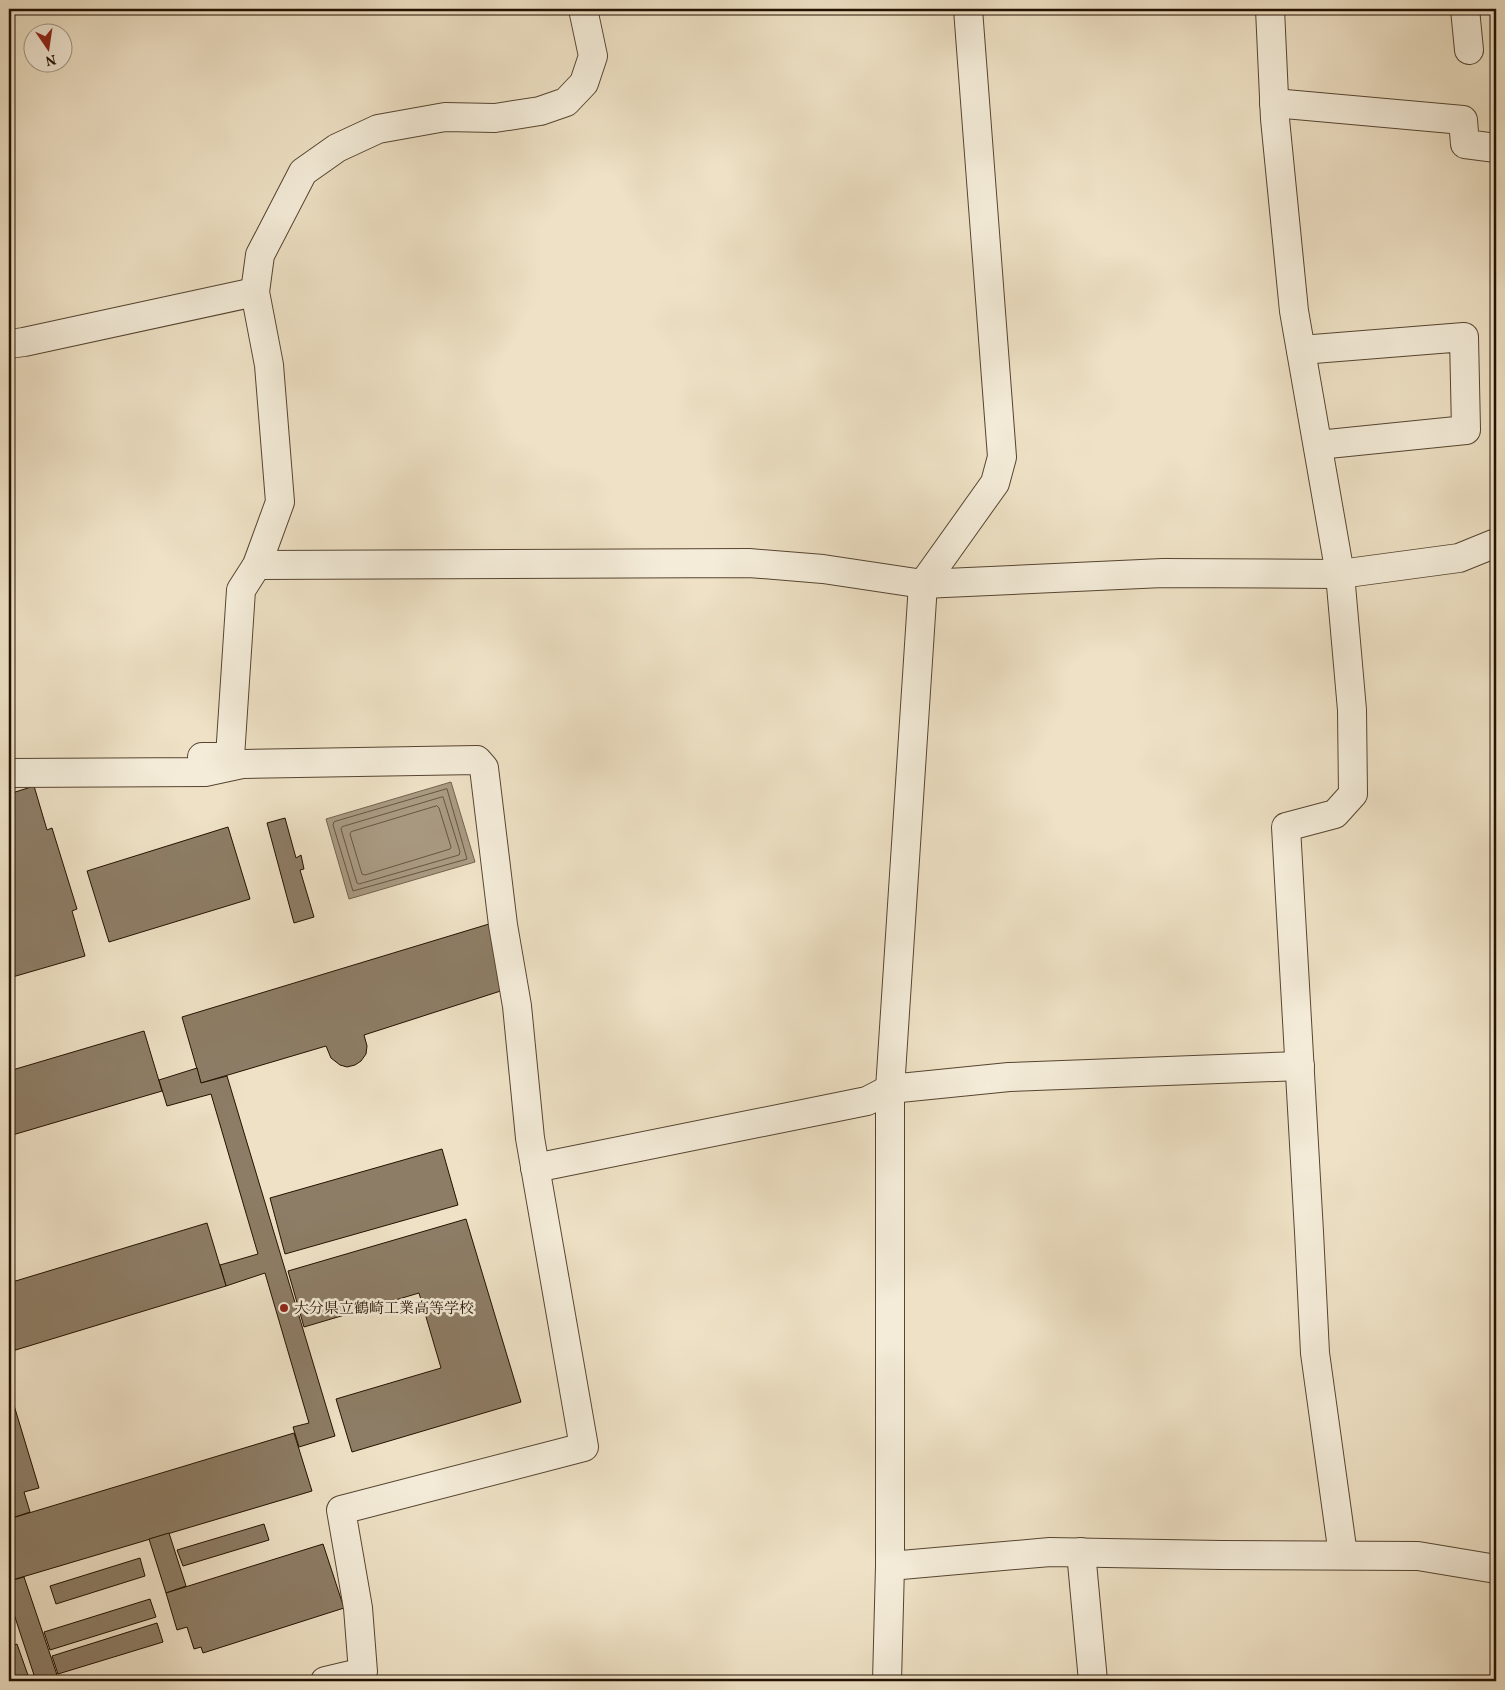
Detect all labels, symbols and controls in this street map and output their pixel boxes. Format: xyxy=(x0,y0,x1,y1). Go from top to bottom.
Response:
north arrow xyxy=(22,22,72,72)
text: N xyxy=(43,49,58,70)
place label: 大分県立鶴崎工業高等学校 xyxy=(294,1299,474,1320)
marker: 大分県立鶴崎工業高等学校 xyxy=(278,1302,290,1314)

